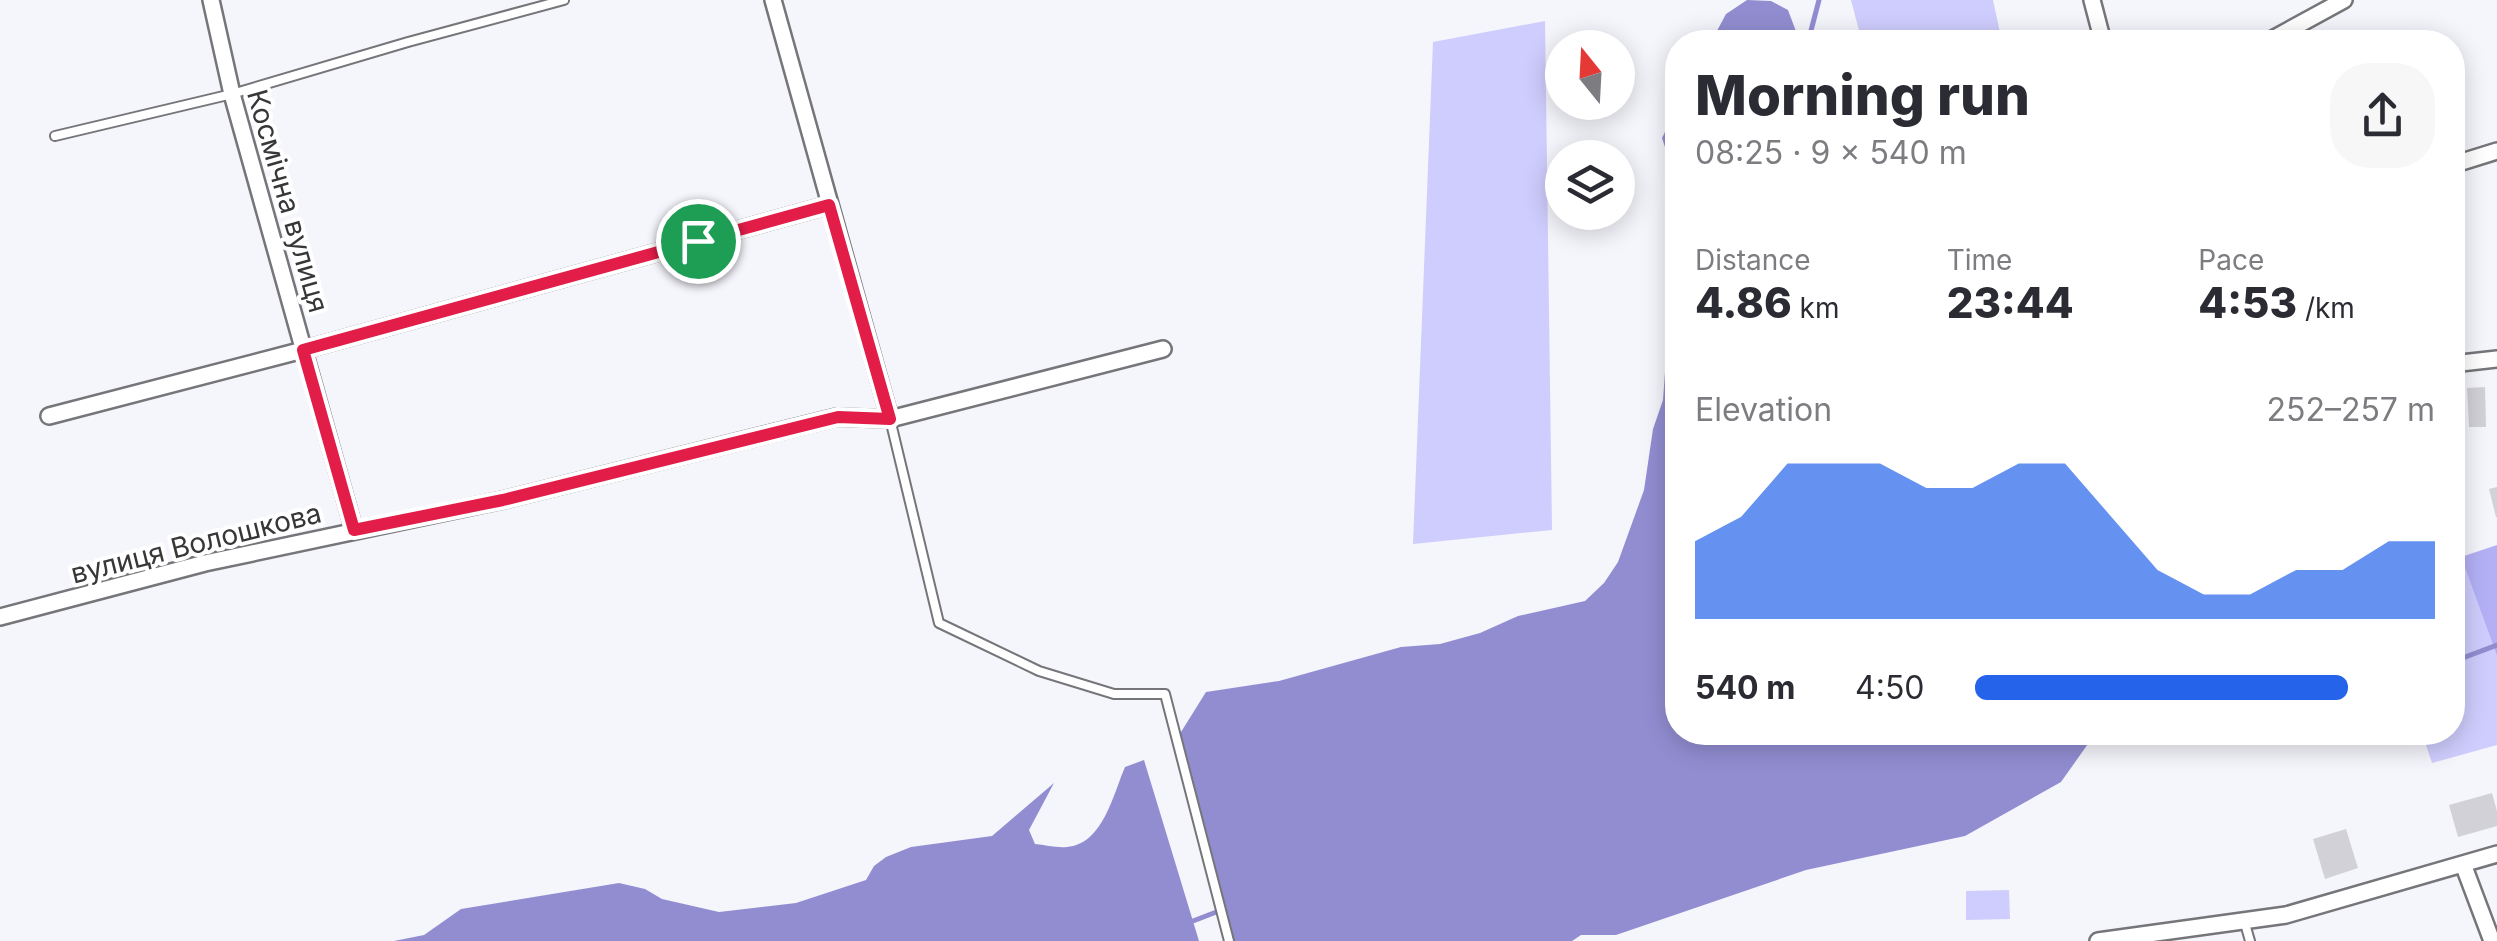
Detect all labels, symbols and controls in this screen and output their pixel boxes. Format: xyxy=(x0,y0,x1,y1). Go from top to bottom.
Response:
north arrow xyxy=(1545,30,1635,120)
map controls xyxy=(1545,30,1635,230)
text: Morning run xyxy=(1695,62,2030,128)
button: share xyxy=(2330,63,2435,168)
street label: Космічна вулиця xyxy=(240,86,336,316)
text: 08:25 · 9 × 540 m xyxy=(1695,133,1967,172)
button: layers xyxy=(1545,140,1635,230)
pin xyxy=(656,199,741,284)
icon: arrive xyxy=(671,214,726,269)
text: Distance xyxy=(1695,243,1811,277)
text: Time xyxy=(1947,243,2012,277)
text: Pace xyxy=(2198,243,2264,277)
text: 4.86 xyxy=(1695,277,1792,328)
text: 23:44 xyxy=(1947,277,2074,328)
text: 4:53 xyxy=(2198,277,2297,328)
text: km xyxy=(1792,291,1839,325)
text: /km xyxy=(2297,291,2355,325)
text: Elevation xyxy=(1695,390,1832,429)
text: 252–257 m xyxy=(2266,390,2435,429)
street label: вулиця Волошкова xyxy=(67,495,325,591)
text: 540 m xyxy=(1695,668,1795,707)
text: 4:50 xyxy=(1855,668,1925,707)

